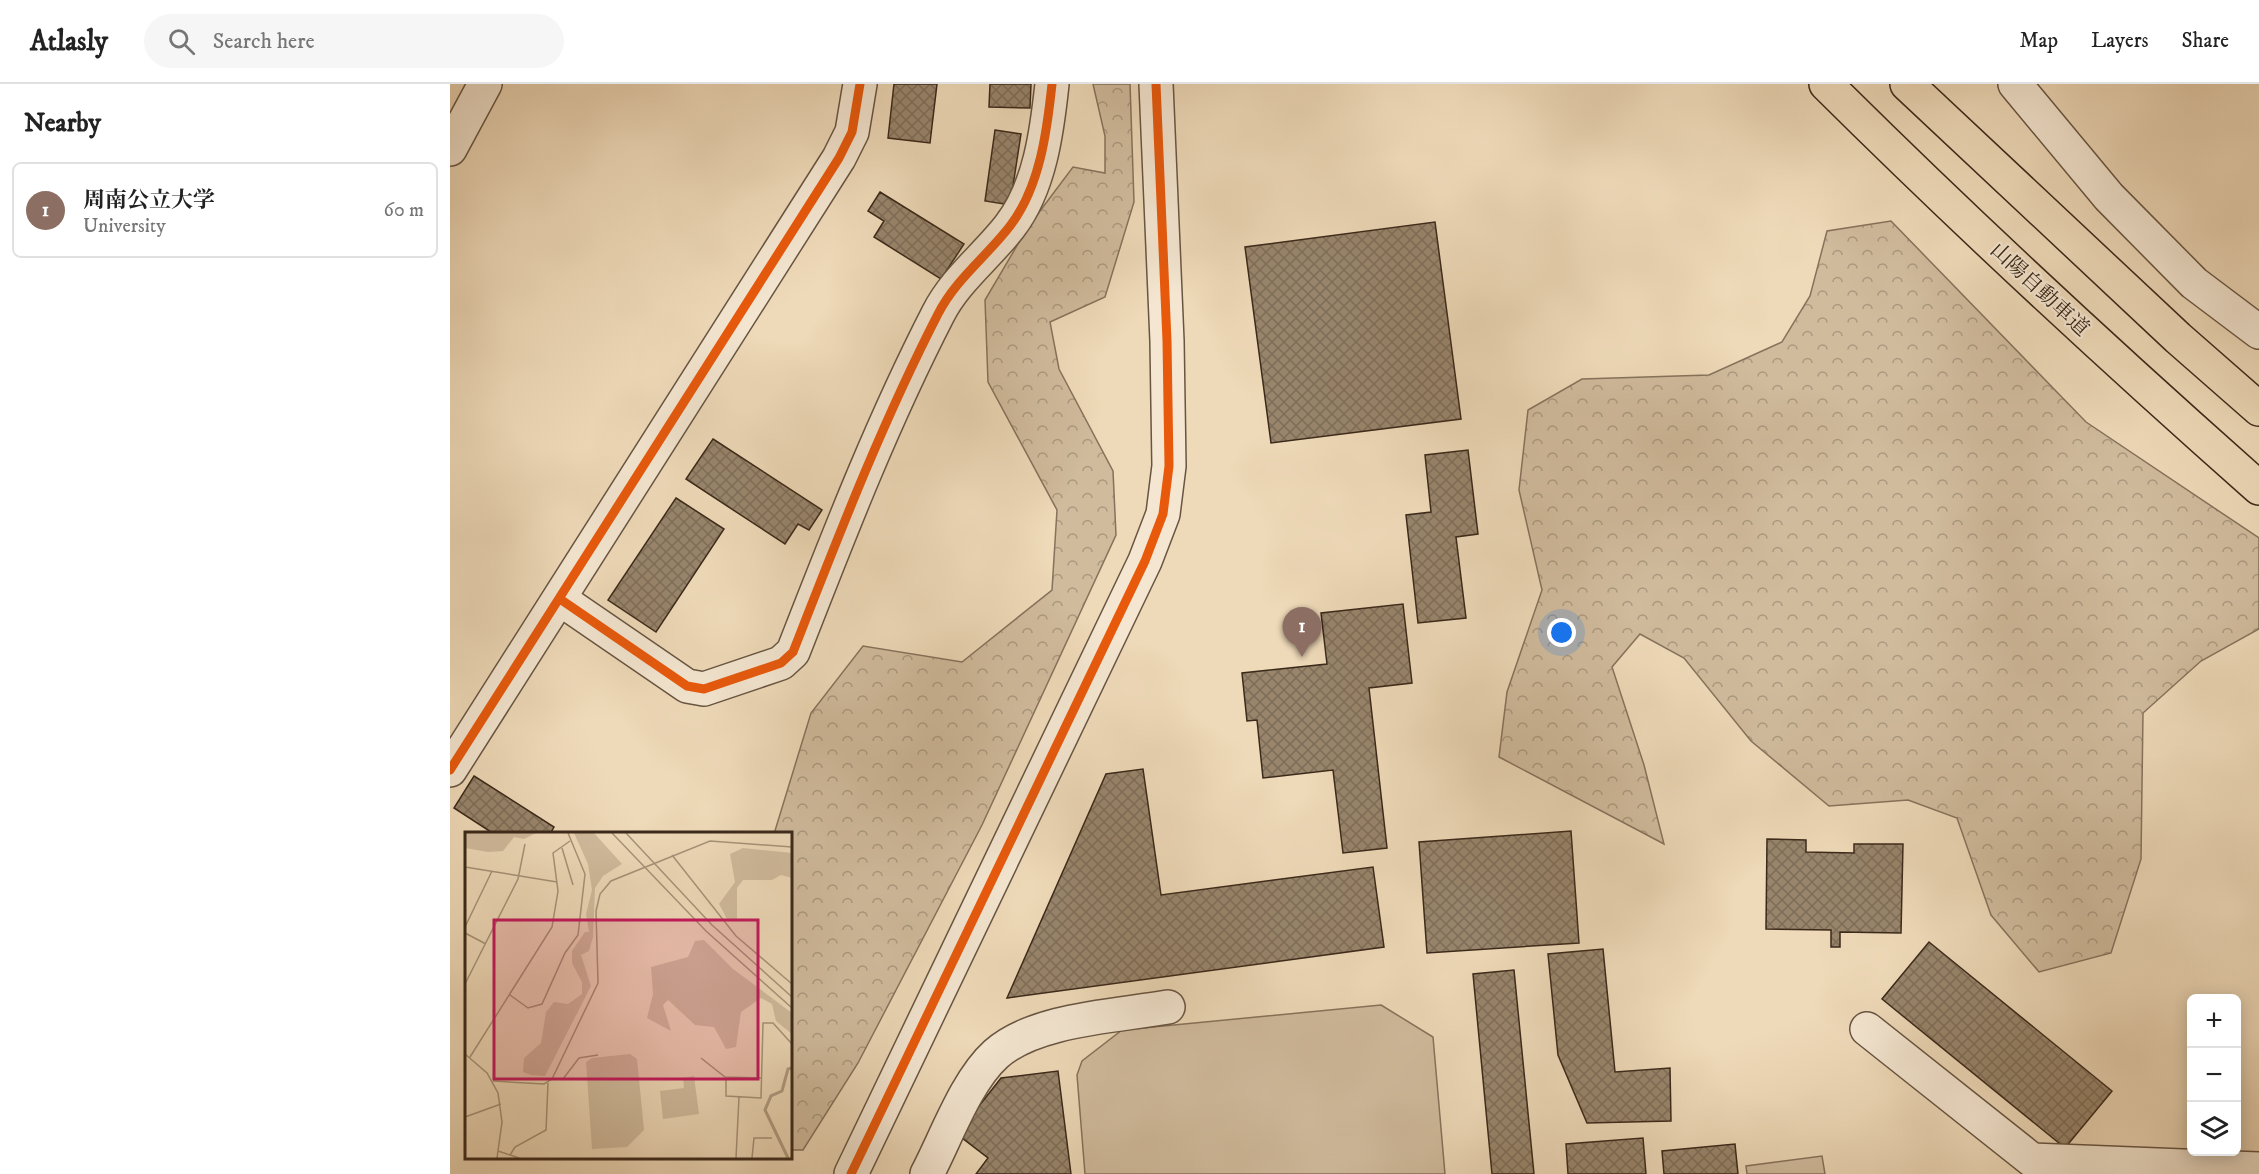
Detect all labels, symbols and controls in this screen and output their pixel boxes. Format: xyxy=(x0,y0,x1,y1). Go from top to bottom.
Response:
search box xyxy=(144,14,564,68)
text: Atlasly xyxy=(30,24,108,59)
icon: search xyxy=(165,25,198,58)
text: Search here xyxy=(213,28,315,55)
text: Map xyxy=(2019,28,2058,54)
text: Layers xyxy=(2091,28,2149,54)
text: Share xyxy=(2182,28,2229,54)
text: Nearby xyxy=(24,107,101,140)
text: 周南公立大学 xyxy=(83,187,215,214)
text: 1 xyxy=(42,198,49,223)
text: 60 m xyxy=(384,198,424,223)
text: University xyxy=(83,214,166,239)
street label: 山陽自動車道 xyxy=(1984,237,2094,342)
pin: 1 xyxy=(1282,608,1322,657)
your location xyxy=(1547,618,1576,647)
inset map xyxy=(465,832,792,1159)
map controls xyxy=(2187,994,2241,1156)
button: + xyxy=(2187,994,2241,1048)
button: − xyxy=(2187,1048,2241,1102)
button: layers xyxy=(2187,1102,2241,1156)

